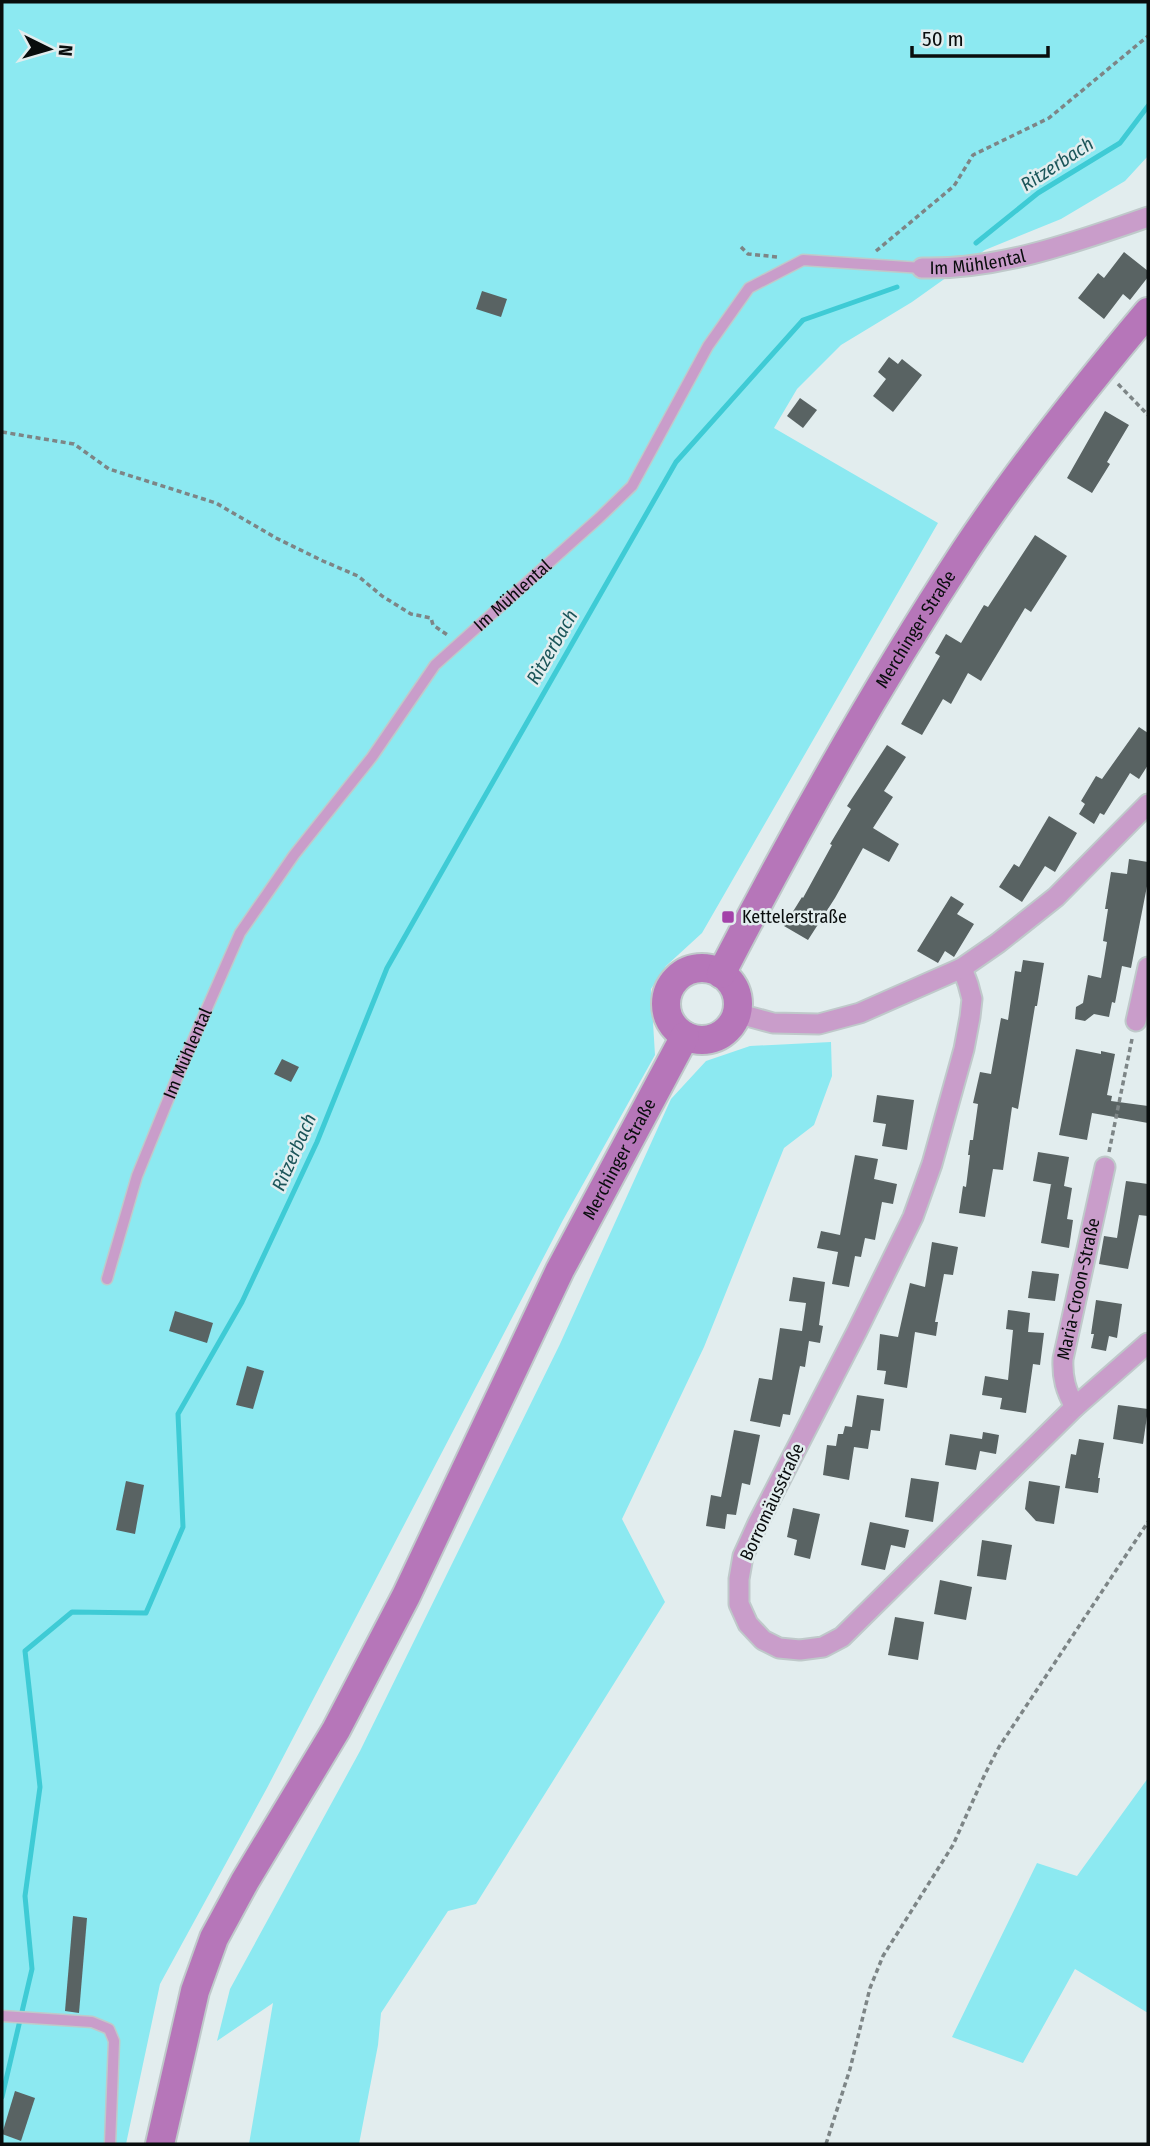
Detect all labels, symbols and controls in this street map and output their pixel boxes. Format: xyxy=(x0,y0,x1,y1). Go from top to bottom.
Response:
north arrow xyxy=(14,14,84,84)
scale bar xyxy=(912,14,1048,58)
text: 50 m xyxy=(922,26,964,52)
text: N xyxy=(53,44,77,57)
water label: Ritzerbach xyxy=(1016,132,1098,196)
street label: Im Mühlental xyxy=(930,245,1028,279)
street label: Im Mühlental xyxy=(469,555,556,636)
street label: Merchinger Straße xyxy=(871,566,960,692)
water label: Ritzerbach xyxy=(522,606,582,688)
place label: Kettelerstraße xyxy=(742,906,847,928)
marker: Kettelerstraße xyxy=(720,909,736,925)
street label: Im Mühlental xyxy=(159,1004,217,1102)
street label: Merchinger Straße xyxy=(578,1095,661,1223)
water label: Ritzerbach xyxy=(267,1110,321,1194)
street label: Maria-Croon-Straße xyxy=(1052,1216,1105,1362)
street label: Borromäusstraße xyxy=(735,1440,809,1564)

